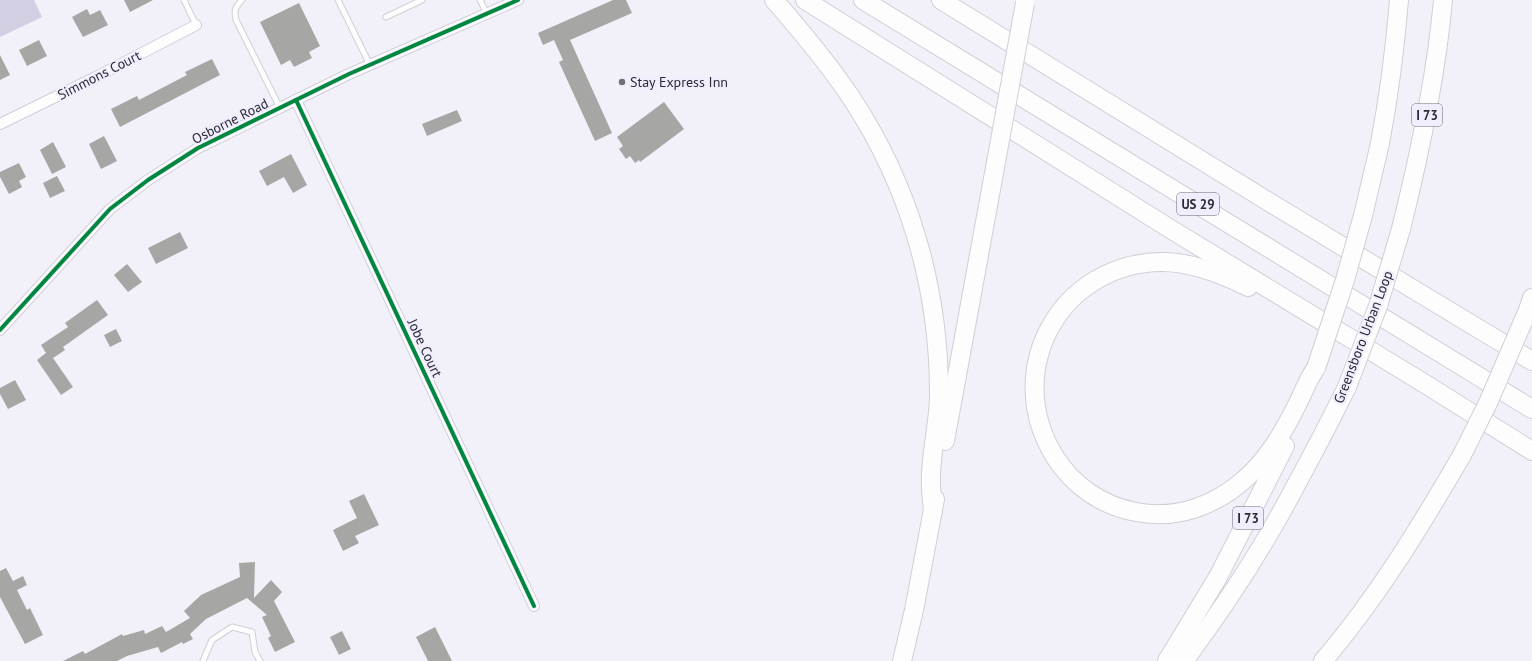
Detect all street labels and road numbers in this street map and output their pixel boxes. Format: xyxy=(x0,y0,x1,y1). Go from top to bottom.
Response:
street label: Simmons Court xyxy=(54,46,144,104)
street label: Osborne Road xyxy=(189,94,271,148)
road number: I 73 xyxy=(1412,104,1442,126)
road number: US 29 xyxy=(1177,193,1219,215)
street label: Greensboro Urban Loop xyxy=(1329,268,1397,406)
street label: Jobe Court xyxy=(403,315,446,380)
road number: I 73 xyxy=(1233,507,1263,529)

